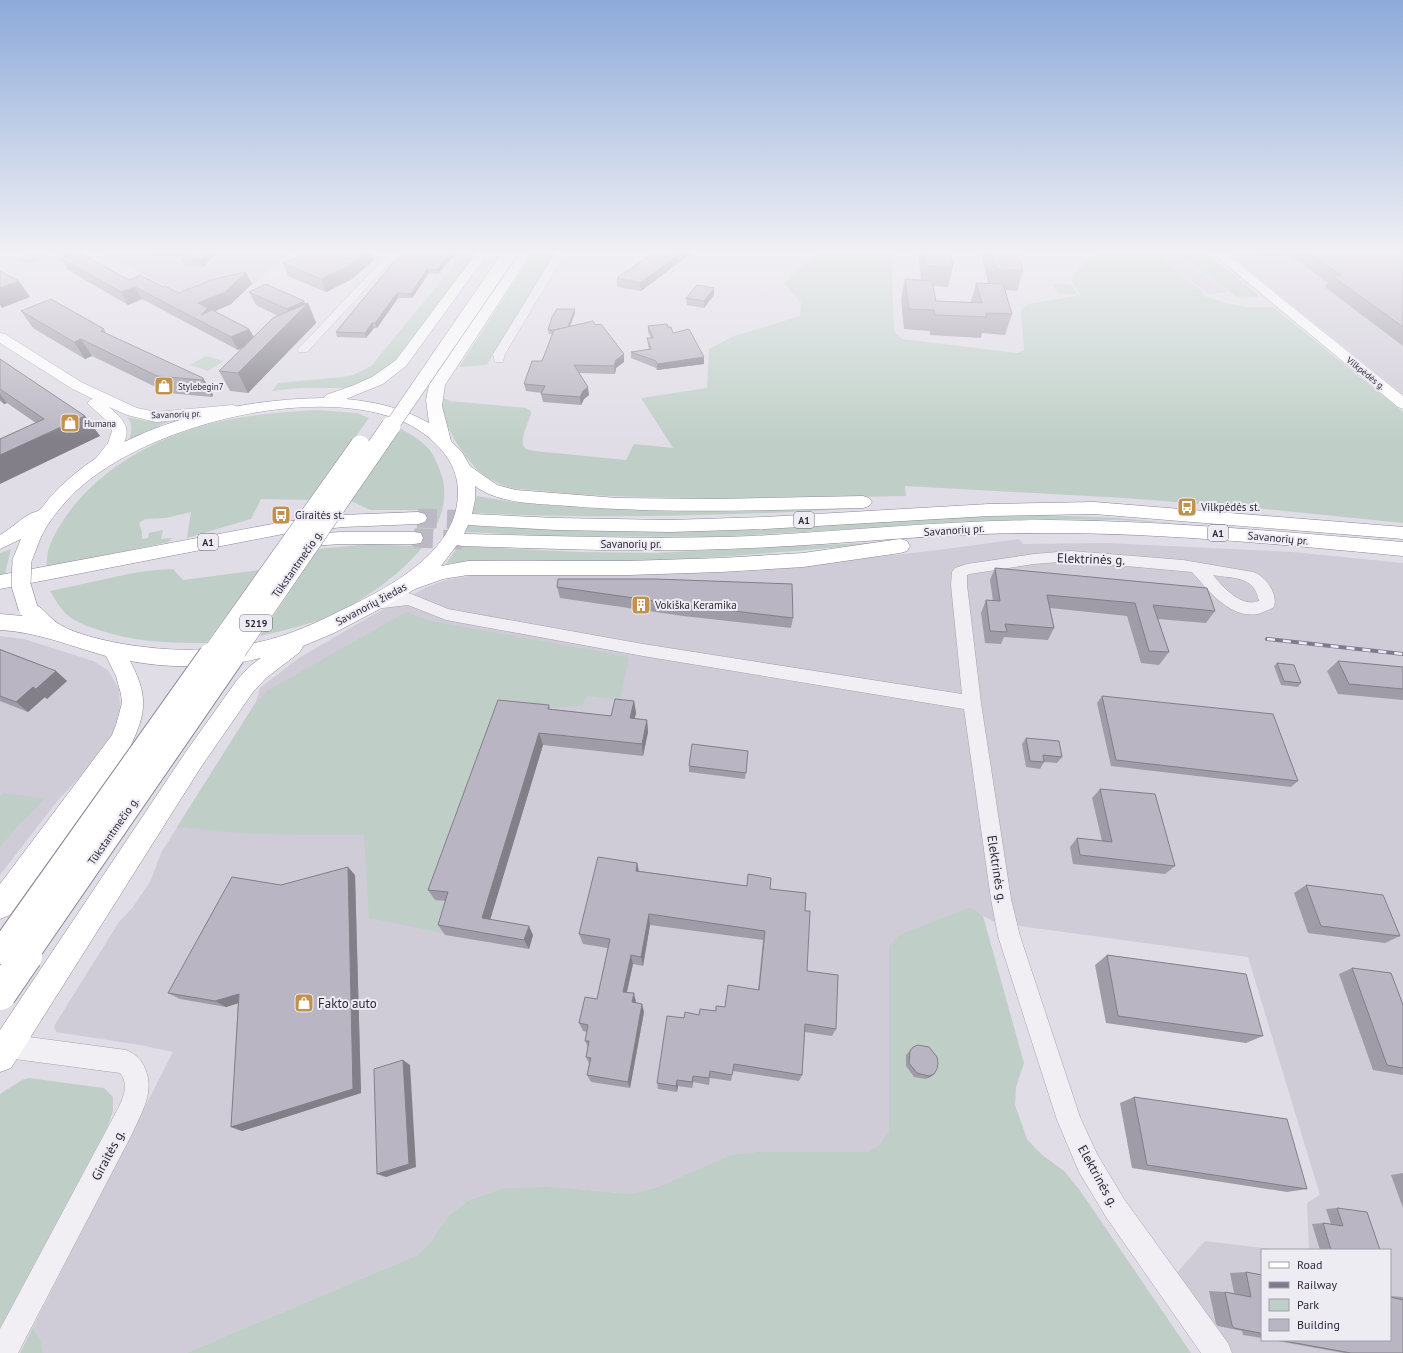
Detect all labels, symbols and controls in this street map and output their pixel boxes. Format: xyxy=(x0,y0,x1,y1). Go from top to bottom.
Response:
street label: Vilkpėdės g. xyxy=(1344,354,1387,392)
shop icon: Stylebegin7 xyxy=(153,375,175,397)
place label: Stylebegin7 xyxy=(178,381,224,392)
street label: Savanorių pr. xyxy=(151,408,201,420)
shop icon: Humana xyxy=(59,412,81,434)
place label: Humana xyxy=(84,418,116,429)
bus stop icon: Vilkpėdės st. xyxy=(1176,496,1198,518)
place label: Vilkpėdės st. xyxy=(1200,500,1260,514)
bus stop icon: Giraitės st. xyxy=(270,504,292,526)
place label: Giraitės st. xyxy=(295,508,344,522)
road number: A1 xyxy=(794,512,814,528)
street label: Savanorių pr. xyxy=(923,521,985,539)
road number: A1 xyxy=(1208,525,1228,541)
street label: Tūkstantmečio g. xyxy=(268,527,326,601)
street label: Savanorių pr. xyxy=(1247,528,1309,548)
road number: A1 xyxy=(198,534,218,550)
street label: Savanorių pr. xyxy=(601,537,661,551)
street label: Elektrinės g. xyxy=(1057,549,1126,569)
street label: Savanorių žiedas xyxy=(333,579,409,629)
building icon: Vokiška Keramika xyxy=(630,594,652,616)
place label: Vokiška Keramika xyxy=(654,598,737,612)
road number: 5219 xyxy=(240,615,272,631)
street label: Tūkstantmečio g. xyxy=(84,794,142,868)
street label: Elektrinės g. xyxy=(983,834,1011,904)
shop icon: Fakto auto xyxy=(293,992,315,1014)
place label: Fakto auto xyxy=(318,995,377,1012)
street label: Giraitės g. xyxy=(87,1126,129,1183)
street label: Elektrinės g. xyxy=(1074,1142,1122,1210)
legend xyxy=(1261,1249,1391,1341)
text: Road xyxy=(1297,1257,1322,1272)
text: Railway xyxy=(1297,1277,1337,1292)
text: Park xyxy=(1297,1297,1319,1312)
text: Building xyxy=(1297,1317,1340,1332)

